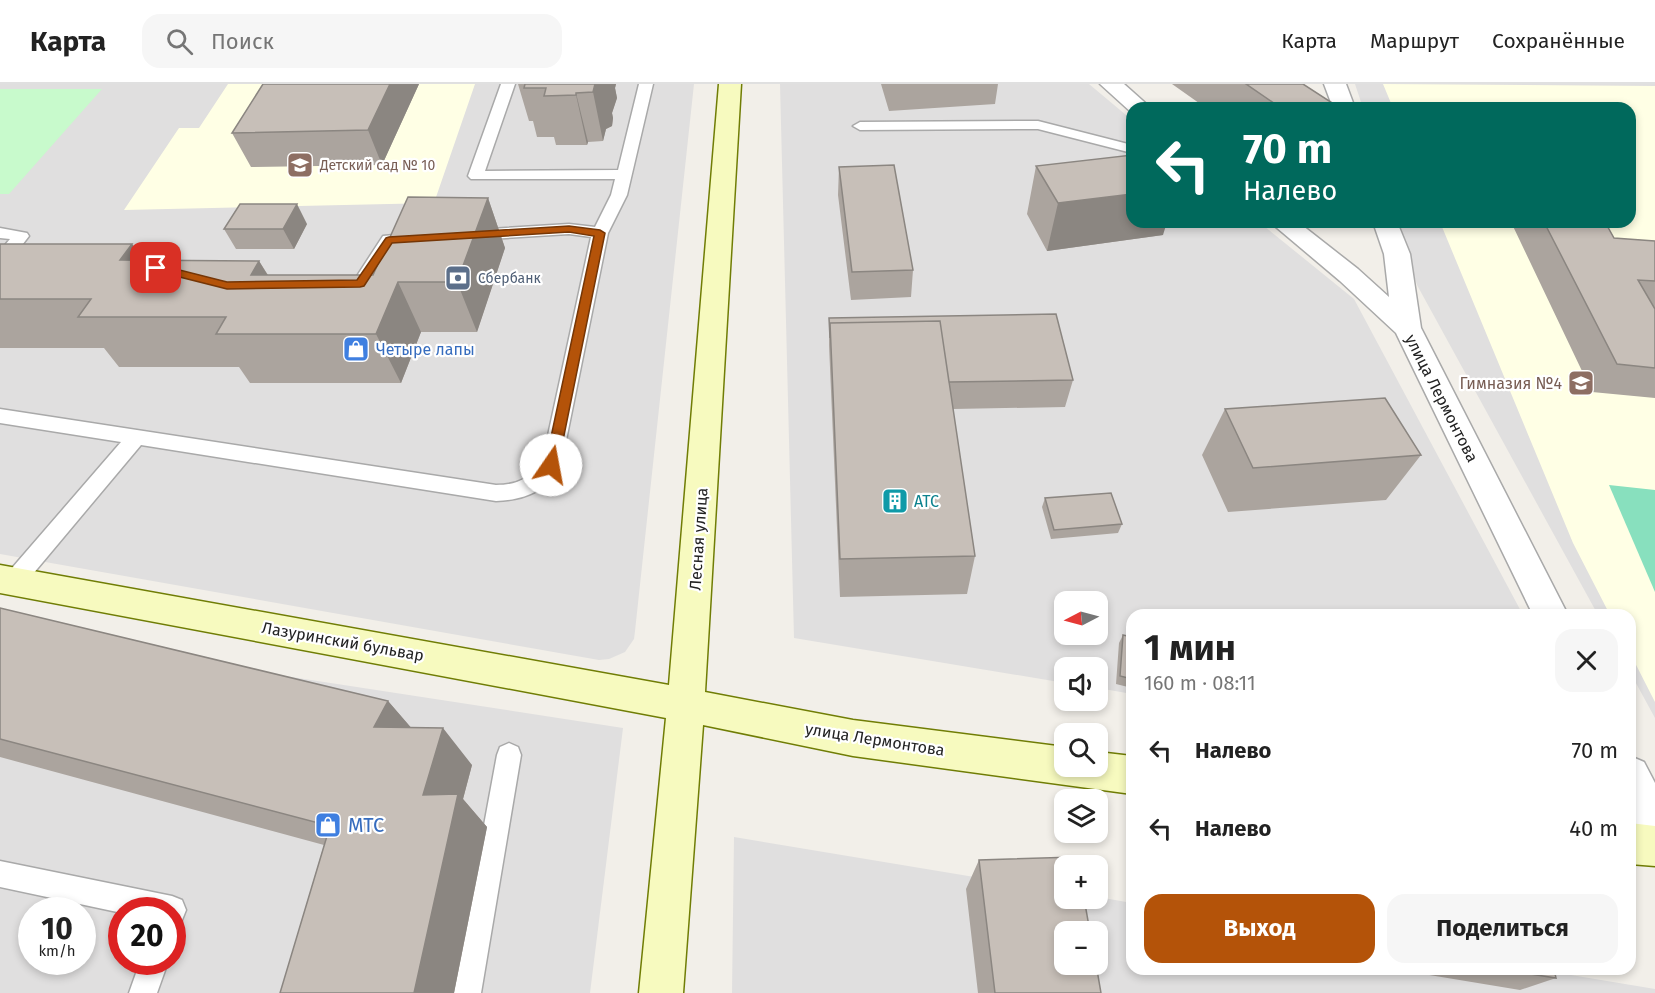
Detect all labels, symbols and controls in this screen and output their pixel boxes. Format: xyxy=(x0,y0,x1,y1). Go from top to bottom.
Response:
search box xyxy=(142,14,562,68)
text: Карта xyxy=(30,25,106,58)
icon: search xyxy=(163,25,196,58)
text: Поиск xyxy=(211,28,274,55)
text: Карта xyxy=(1281,28,1337,54)
text: Маршрут xyxy=(1370,28,1459,54)
text: Сохранённые xyxy=(1492,28,1625,54)
text: 70 m xyxy=(1243,124,1332,174)
icon: left xyxy=(1144,126,1222,204)
school or university icon: Детский сад № 10 xyxy=(285,150,315,180)
place label: Детский сад № 10 xyxy=(319,157,435,174)
text: Налево xyxy=(1243,175,1337,207)
pin xyxy=(130,242,181,293)
icon: arrive xyxy=(139,251,172,284)
bank icon: Сбербанк xyxy=(443,263,473,293)
place label: Сбербанк xyxy=(478,270,542,287)
street label: улица Лермонтова xyxy=(1401,331,1482,465)
shop icon: Четыре лапы xyxy=(341,334,371,364)
place label: Четыре лапы xyxy=(376,340,475,359)
school or university icon: Гимназия №4 xyxy=(1566,368,1596,398)
place label: Гимназия №4 xyxy=(1460,374,1562,393)
position arrow xyxy=(519,433,583,497)
building icon: АТС xyxy=(880,486,910,516)
street label: Лесная улица xyxy=(685,487,712,591)
place label: АТС xyxy=(914,492,939,511)
north arrow xyxy=(1054,591,1108,645)
map controls xyxy=(1054,591,1108,975)
street label: Лазуринский бульвар xyxy=(260,618,425,665)
text: 1 мин xyxy=(1144,626,1236,670)
button: close xyxy=(1555,629,1618,692)
button: sound xyxy=(1054,657,1108,711)
text: 160 m · 08:11 xyxy=(1144,671,1256,695)
street label: улица Лермонтова xyxy=(804,719,946,760)
button: search xyxy=(1054,723,1108,777)
icon: left xyxy=(1144,734,1177,767)
text: Налево xyxy=(1195,737,1271,764)
text: 70 m xyxy=(1572,737,1618,764)
button: layers xyxy=(1054,789,1108,843)
shop icon: МТС xyxy=(313,810,343,840)
icon: left xyxy=(1144,812,1177,845)
place label: МТС xyxy=(348,813,384,837)
text: Налево xyxy=(1195,815,1271,842)
text: 40 m xyxy=(1569,815,1618,842)
button: + xyxy=(1054,855,1108,909)
button: Выход xyxy=(1144,894,1375,963)
button: Поделиться xyxy=(1387,894,1618,963)
speed limit sign: 20 xyxy=(108,897,186,975)
text: 10 xyxy=(41,911,73,947)
button: − xyxy=(1054,921,1108,975)
text: km/h xyxy=(38,942,76,960)

